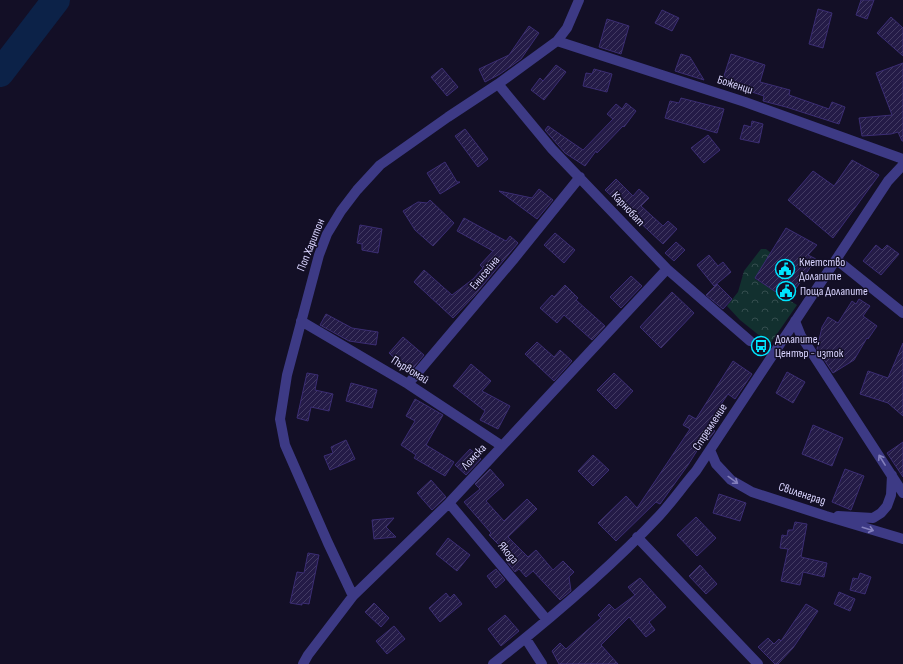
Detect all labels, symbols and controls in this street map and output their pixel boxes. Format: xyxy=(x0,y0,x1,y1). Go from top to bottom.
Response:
street label: Боженци xyxy=(715,72,755,98)
street label: Карнобат xyxy=(608,188,648,230)
street label: Поп Харитон xyxy=(294,217,328,273)
street label: Енисейна xyxy=(467,253,504,293)
place label: Кметство Долапите xyxy=(799,255,845,284)
public building icon: Кметство Долапите xyxy=(774,258,796,280)
public building icon: Поща Долапите xyxy=(775,280,797,302)
place label: Поща Долапите xyxy=(800,284,868,299)
place label: Долапите, Център - изток xyxy=(775,332,844,361)
bus stop icon: Долапите, Център - изток xyxy=(750,335,772,357)
street label: Първомай xyxy=(388,353,432,387)
street label: Стремление xyxy=(689,401,731,453)
street label: Ломска xyxy=(458,441,490,474)
one-way arrow xyxy=(878,455,886,466)
one-way arrow xyxy=(727,476,738,484)
street label: Свиленград xyxy=(776,479,828,509)
one-way arrow xyxy=(861,526,874,533)
street label: Якода xyxy=(494,539,522,567)

